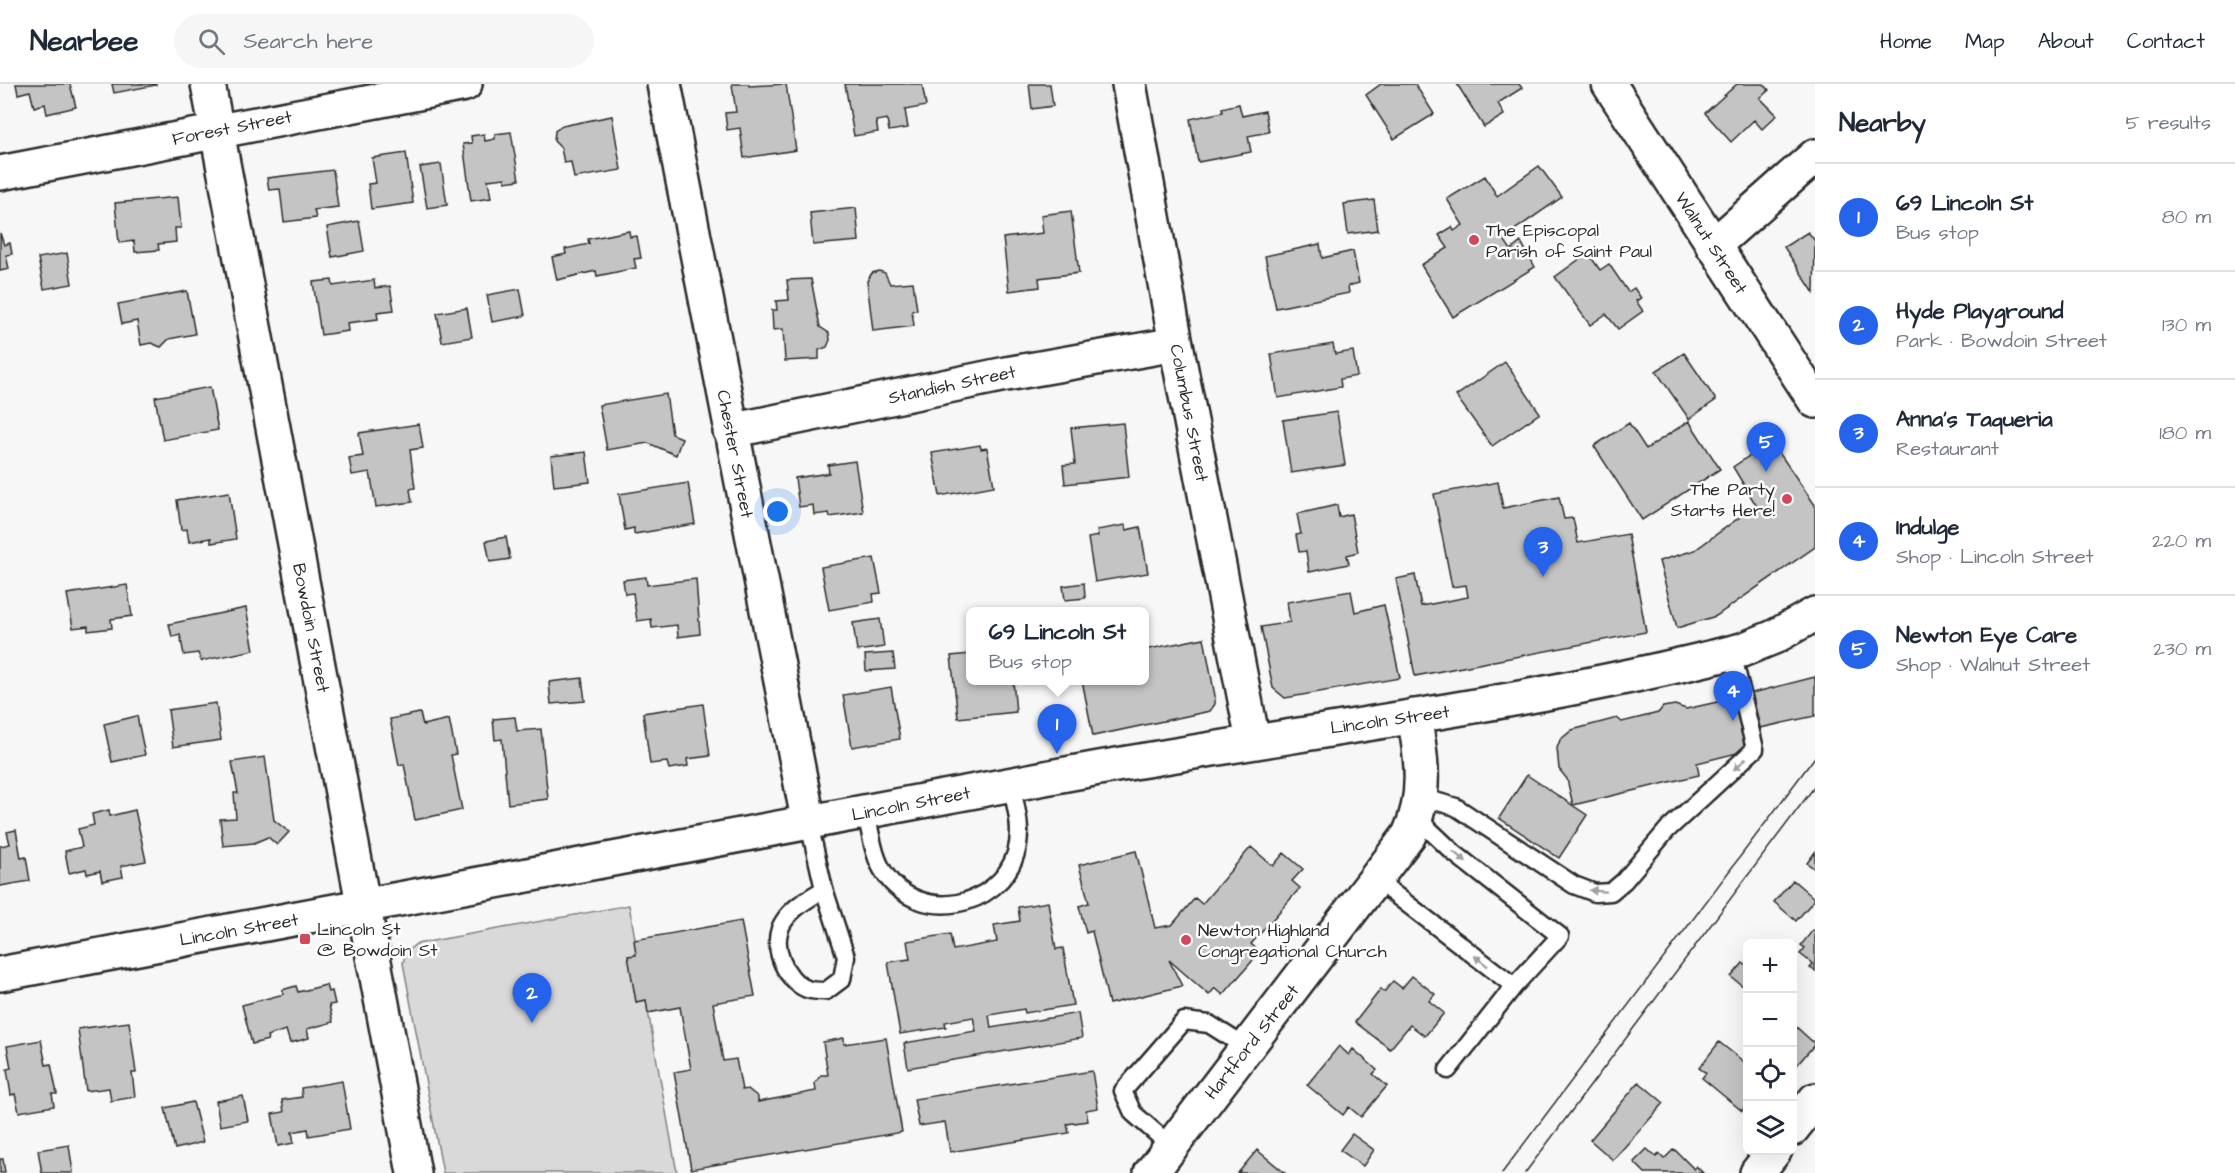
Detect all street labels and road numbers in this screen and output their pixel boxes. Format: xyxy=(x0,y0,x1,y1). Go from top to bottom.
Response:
street label: Forest Street xyxy=(170,104,295,152)
street label: Walnut Street xyxy=(1669,187,1754,300)
street label: Columbus Street xyxy=(1163,342,1215,485)
street label: Standish Street xyxy=(886,359,1019,411)
street label: Chester Street xyxy=(710,388,760,521)
street label: Bowdoin Street xyxy=(286,561,336,696)
street label: Lincoln Street xyxy=(1329,699,1452,741)
street label: Lincoln Street xyxy=(850,780,973,828)
street label: Lincoln Street xyxy=(178,907,301,953)
street label: Hartford Street xyxy=(1199,979,1305,1105)

